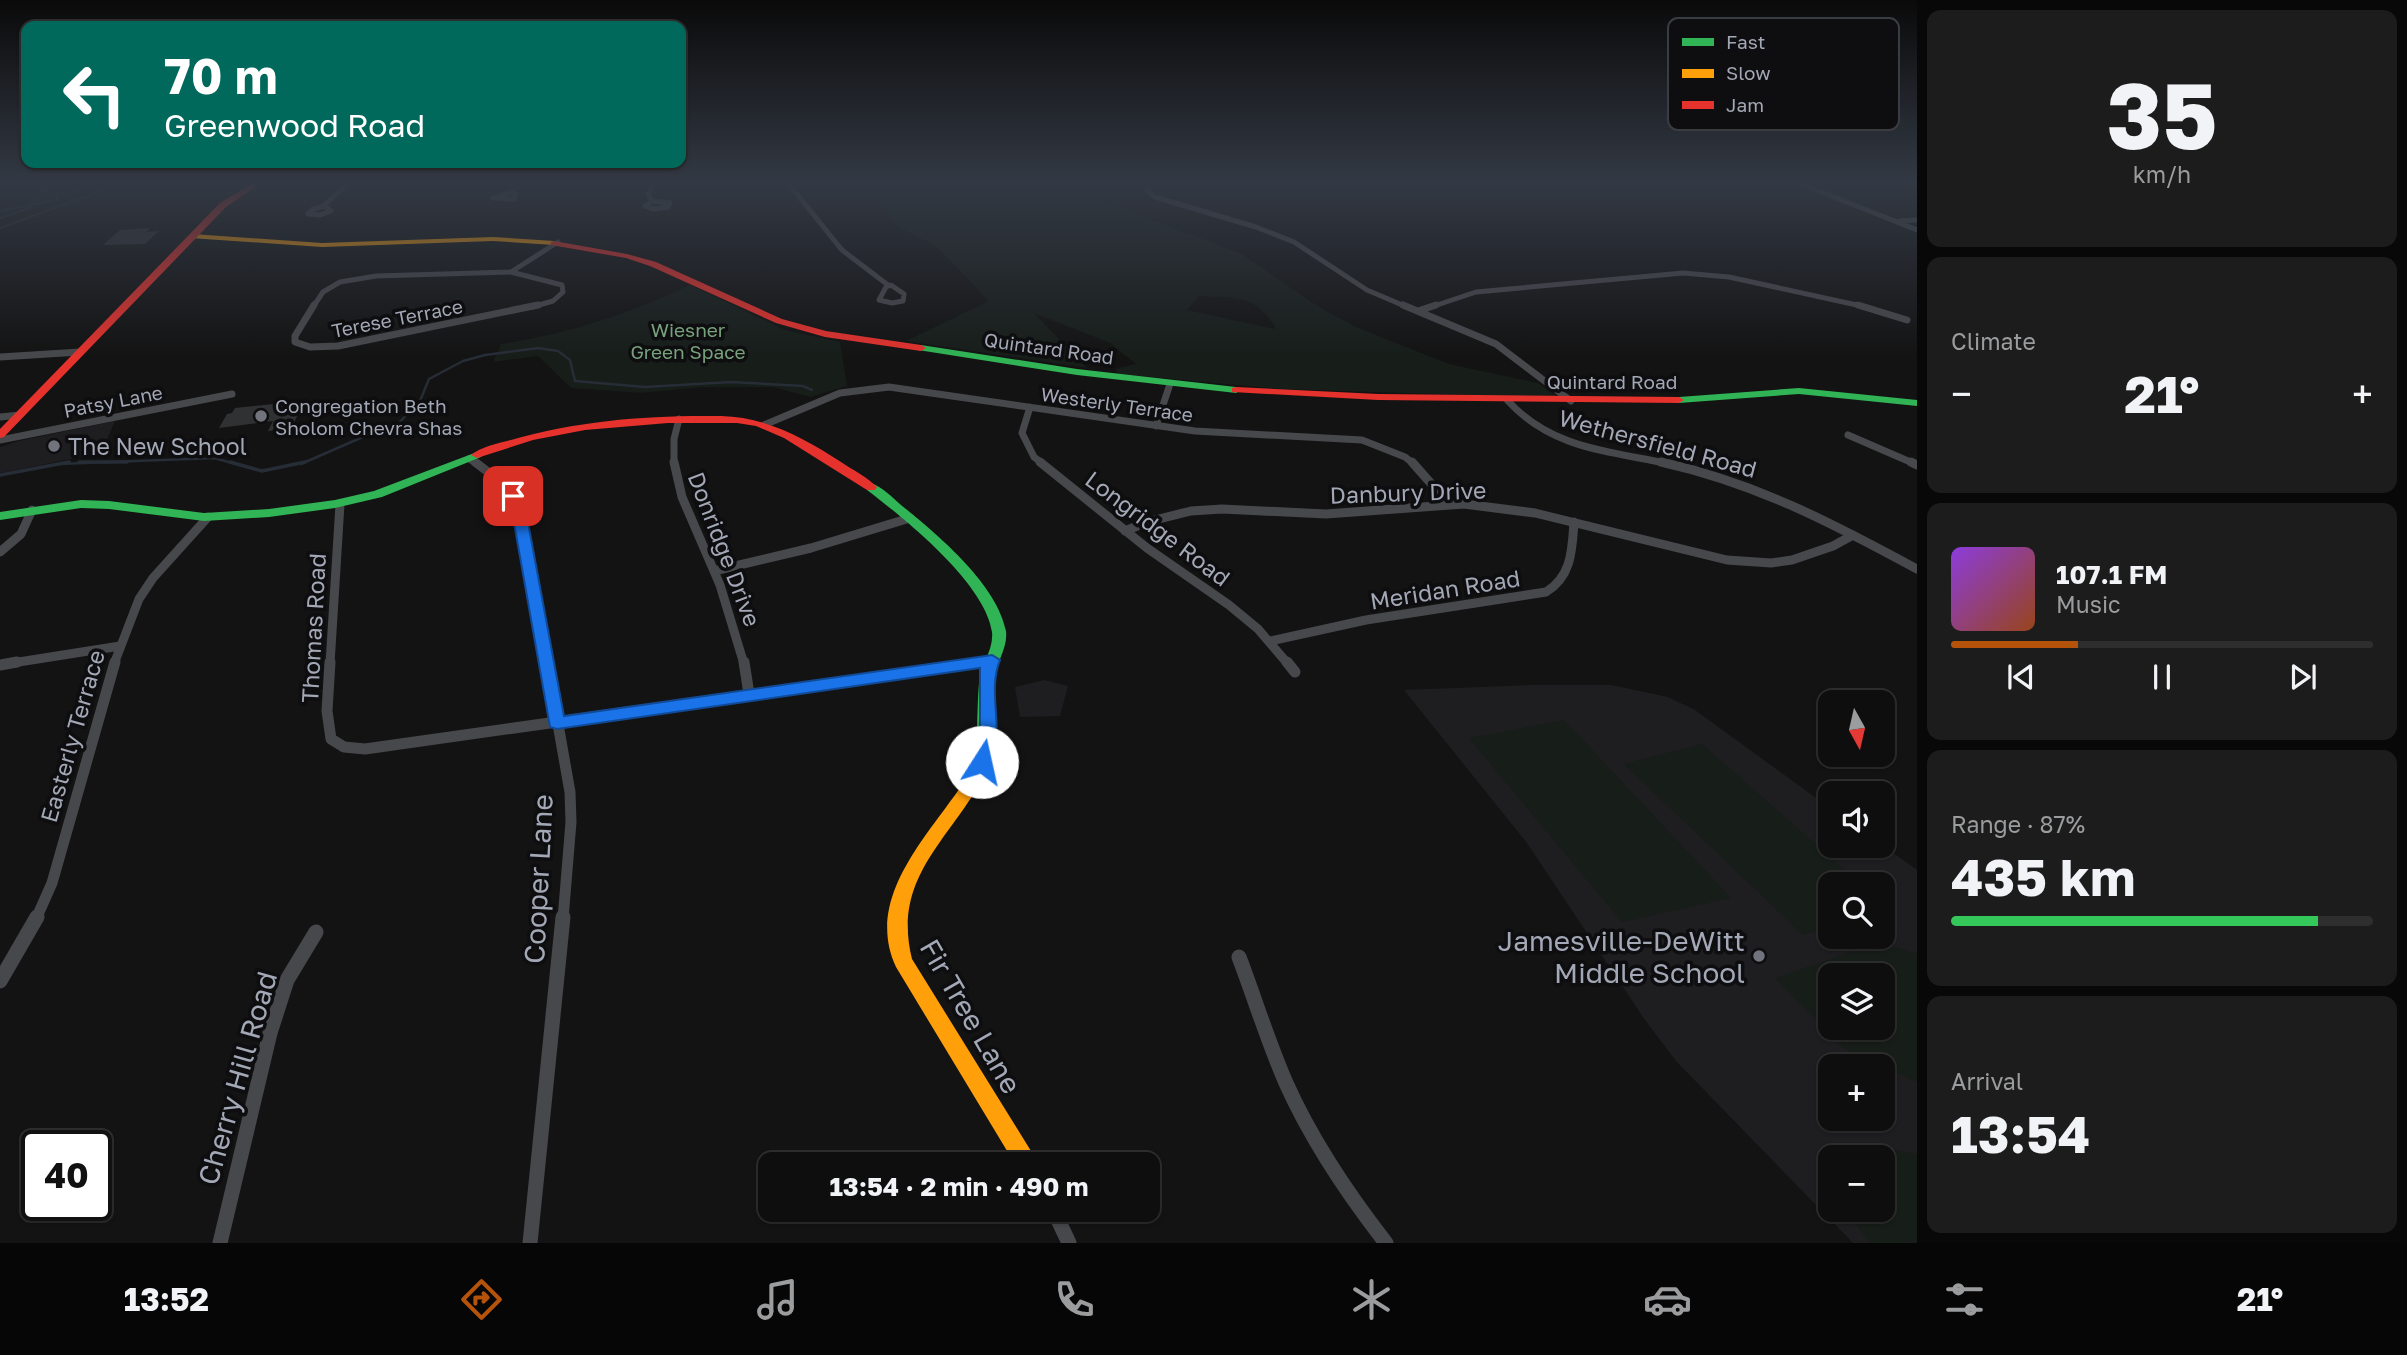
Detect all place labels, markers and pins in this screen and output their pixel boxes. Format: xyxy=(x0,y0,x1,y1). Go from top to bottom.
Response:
place label: Congregation Beth Sholom Chevra Shas xyxy=(275,394,462,439)
marker: Congregation Beth Sholom Chevra Shas xyxy=(253,408,269,424)
place label: The New School xyxy=(68,432,247,460)
marker: The New School xyxy=(46,438,62,454)
pin xyxy=(483,466,543,526)
place label: Jamesville-DeWitt Middle School xyxy=(1498,924,1745,989)
marker: Jamesville-DeWitt Middle School xyxy=(1751,948,1767,964)

